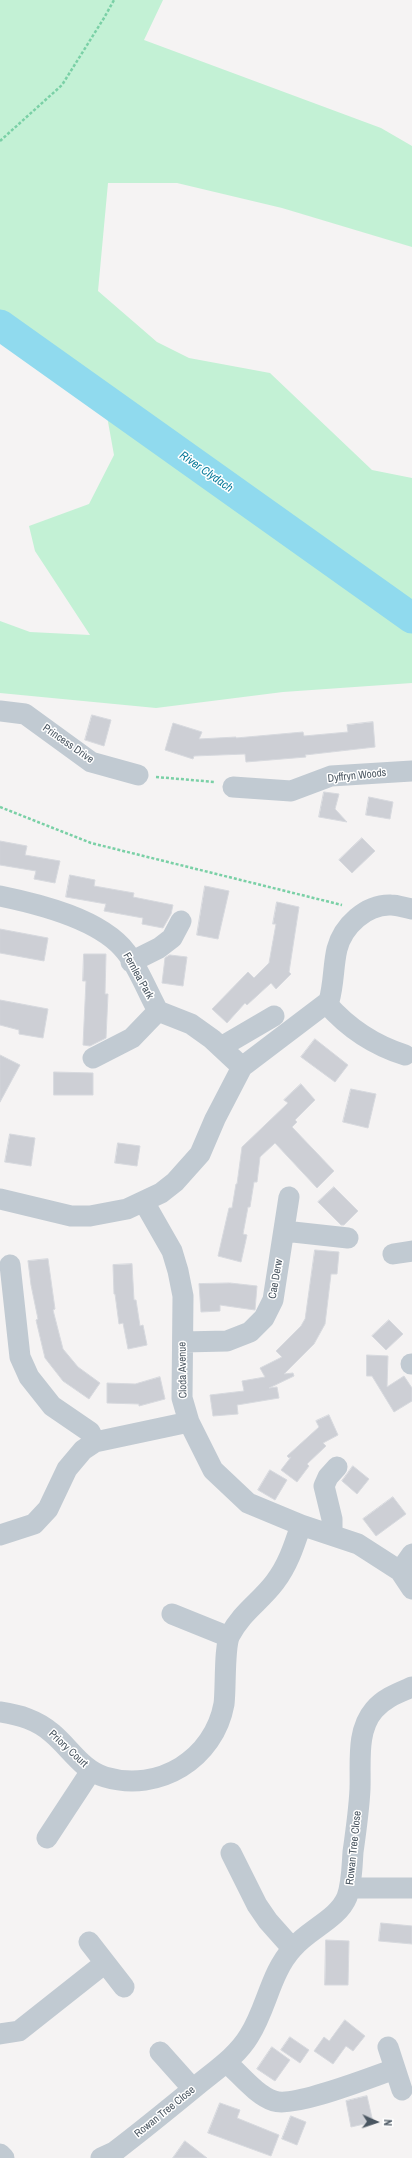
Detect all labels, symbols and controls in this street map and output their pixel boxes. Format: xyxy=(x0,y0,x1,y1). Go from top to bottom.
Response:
water label: River Clydach xyxy=(177,448,235,496)
street label: Princess Drive xyxy=(40,722,96,766)
street label: Dyffryn Woods xyxy=(327,766,387,786)
street label: Fernlea Park xyxy=(120,950,156,1002)
street label: Cae Derw xyxy=(266,1258,286,1300)
street label: Cloda Avenue xyxy=(176,1342,190,1398)
street label: Priory Court xyxy=(46,1728,90,1770)
street label: Rowan Tree Close xyxy=(344,1810,364,1886)
street label: Rowan Tree Close xyxy=(132,2083,198,2141)
north arrow xyxy=(356,2102,396,2142)
text: N xyxy=(381,2119,395,2126)

